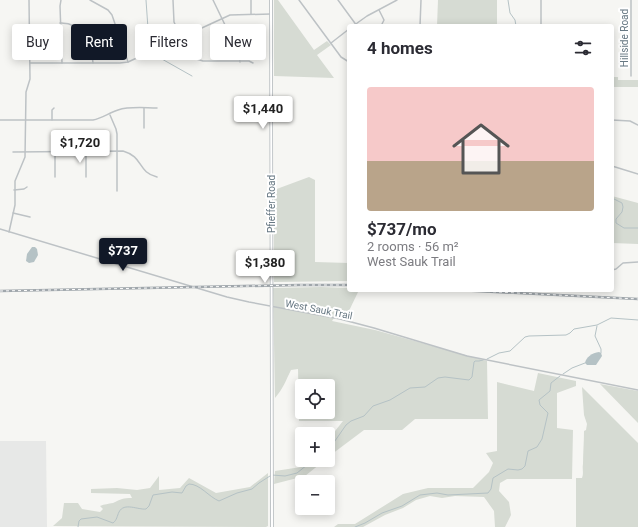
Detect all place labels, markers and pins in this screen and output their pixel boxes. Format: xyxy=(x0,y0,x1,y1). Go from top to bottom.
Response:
pin: $1,440 xyxy=(230,96,296,130)
pin: $1,720 xyxy=(47,130,113,164)
pin: $737 xyxy=(99,238,147,272)
pin: $1,380 xyxy=(232,250,298,284)

